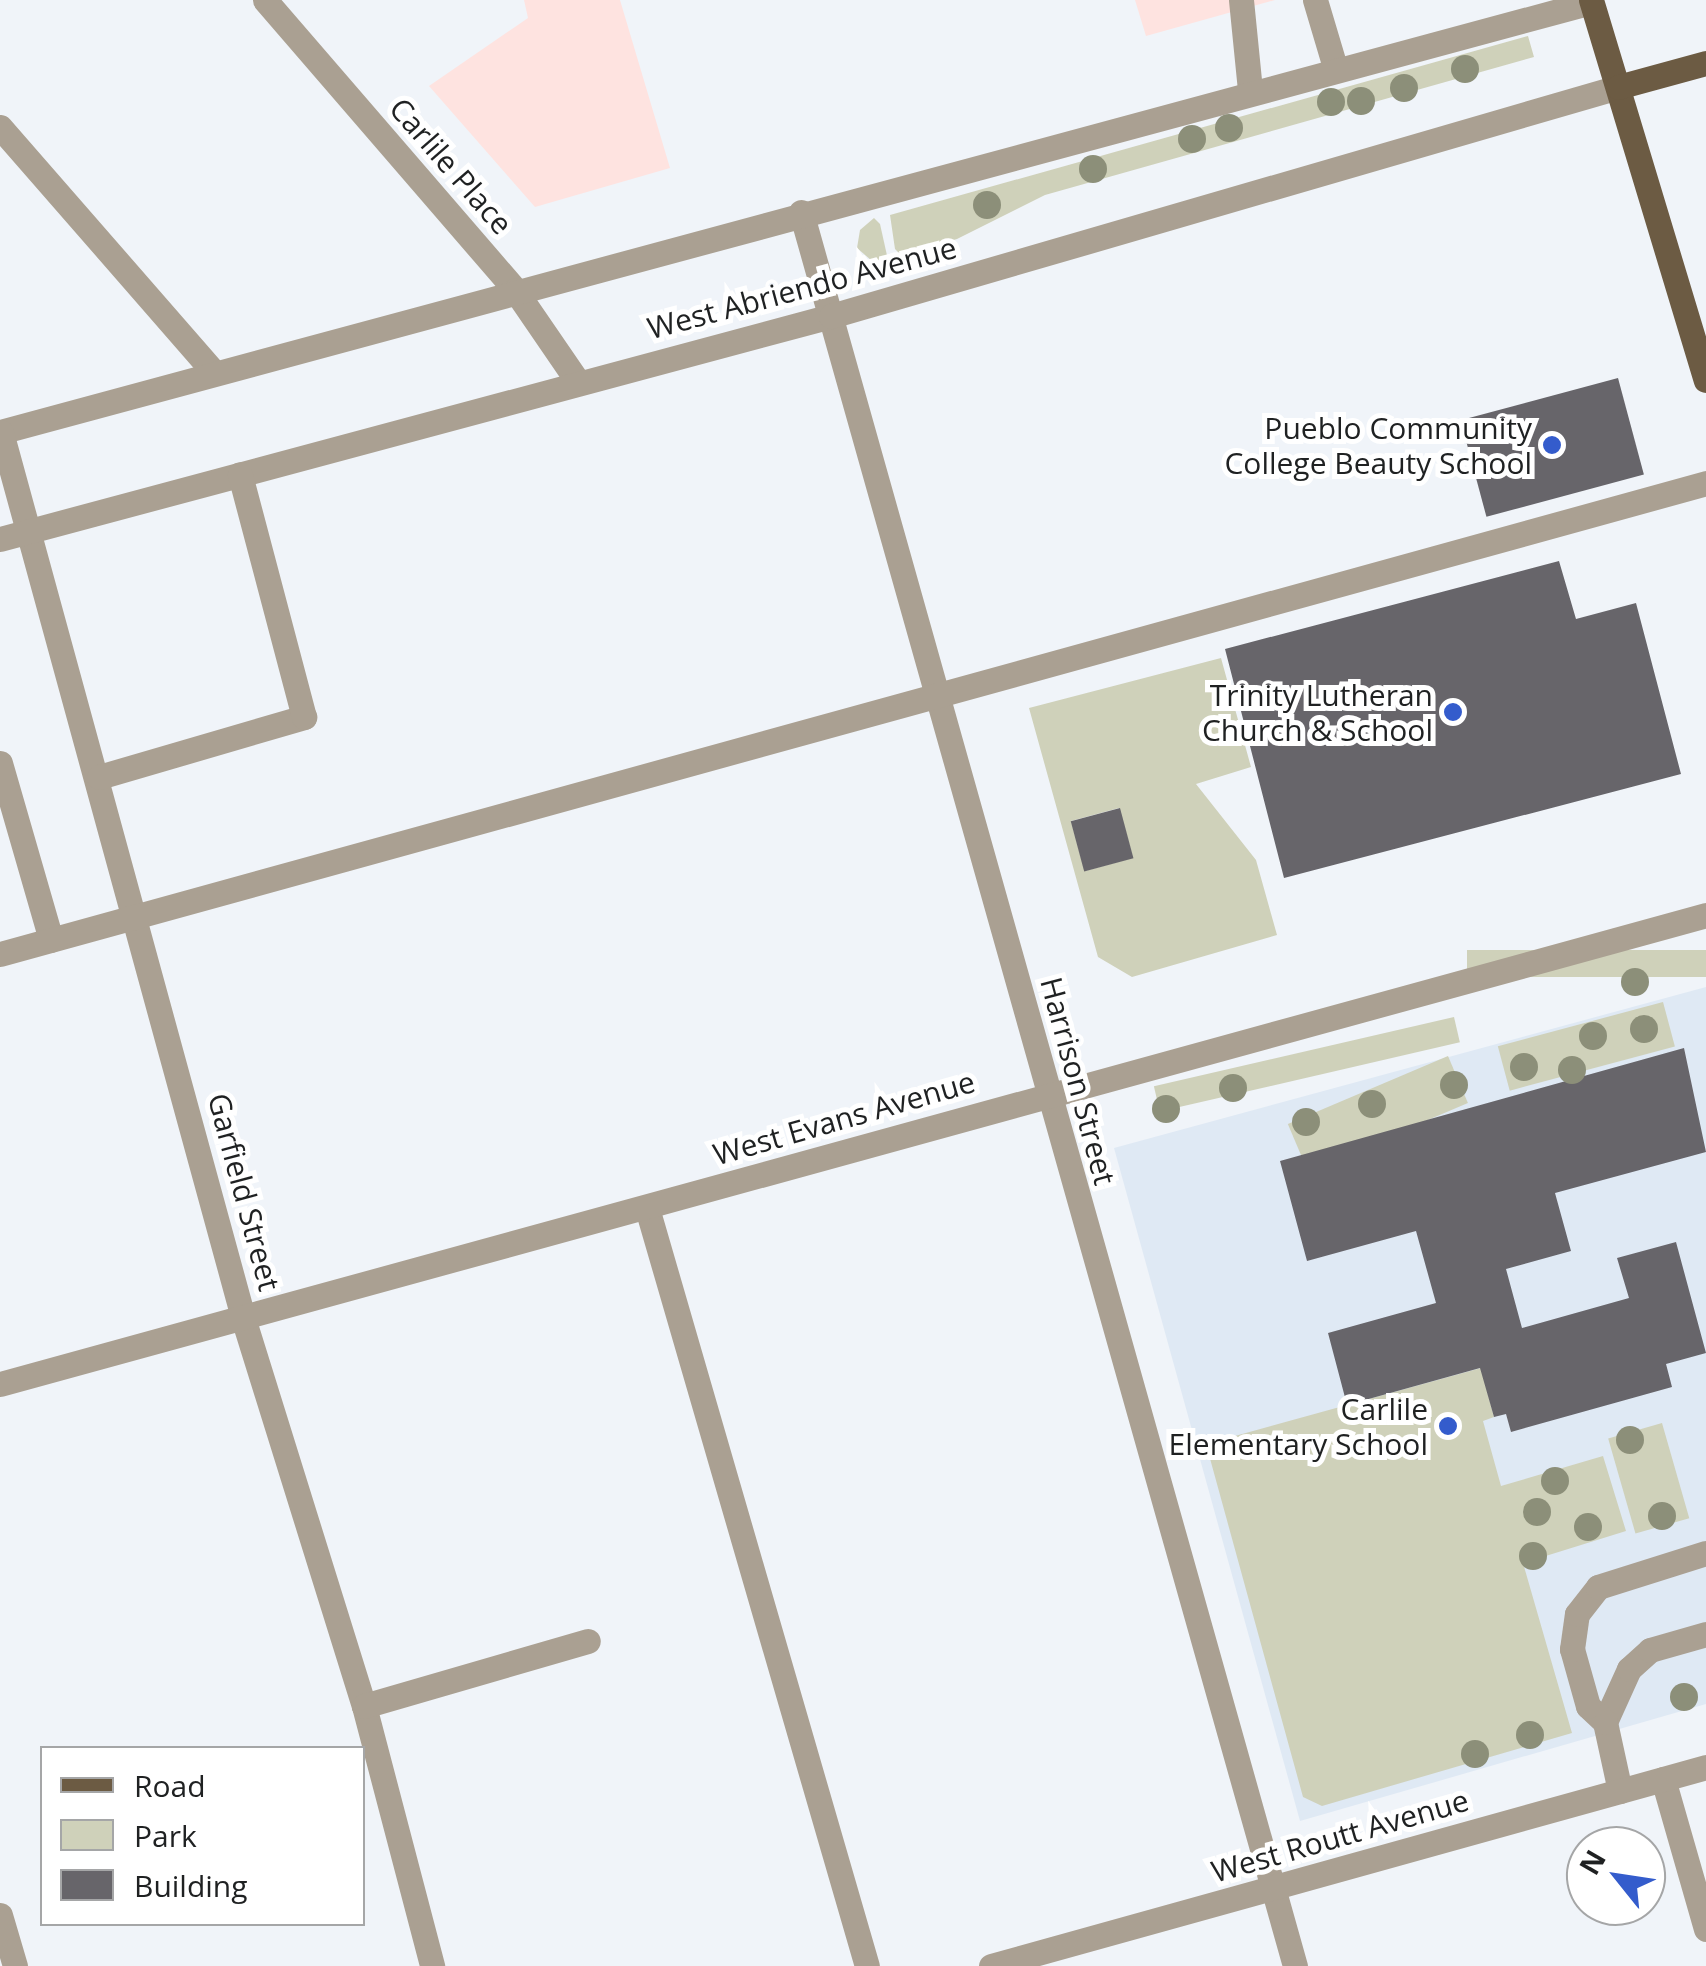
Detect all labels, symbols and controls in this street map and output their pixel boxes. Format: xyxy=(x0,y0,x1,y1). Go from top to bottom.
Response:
street label: Carlile Place xyxy=(382,91,520,241)
street label: West Abriendo Avenue xyxy=(644,229,960,347)
place label: Pueblo Community College Beauty School xyxy=(1224,410,1532,480)
marker: Pueblo Community College Beauty School xyxy=(1541,434,1563,456)
place label: Trinity Lutheran Church & School xyxy=(1202,677,1433,748)
marker: Trinity Lutheran Church & School xyxy=(1442,701,1464,723)
street label: Harrison Street xyxy=(1033,973,1123,1189)
street label: West Evans Avenue xyxy=(709,1063,979,1173)
street label: Garfield Street xyxy=(200,1089,288,1295)
place label: Carlile Elementary School xyxy=(1169,1391,1428,1462)
marker: Carlile Elementary School xyxy=(1437,1415,1459,1437)
legend xyxy=(40,1746,365,1926)
text: Road xyxy=(134,1765,206,1806)
street label: West Routt Avenue xyxy=(1207,1782,1473,1890)
text: Park xyxy=(134,1815,197,1856)
north arrow xyxy=(1566,1826,1666,1926)
text: N xyxy=(1570,1843,1614,1881)
text: Building xyxy=(134,1865,248,1906)

